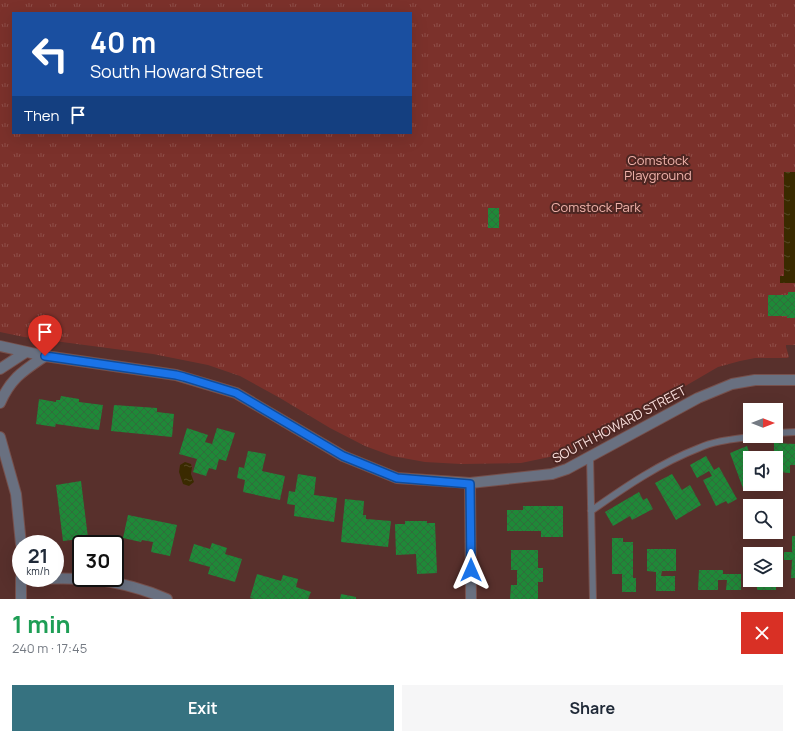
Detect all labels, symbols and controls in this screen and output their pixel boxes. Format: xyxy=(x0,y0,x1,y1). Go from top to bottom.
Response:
text: 40 m xyxy=(90,23,156,61)
icon: left xyxy=(24,28,76,80)
text: South Howard Street xyxy=(90,59,263,83)
icon: arrive xyxy=(67,104,89,126)
text: Then xyxy=(24,105,59,126)
park label: Comstock Playground xyxy=(624,151,692,184)
park label: Comstock Park xyxy=(551,198,641,216)
pin xyxy=(28,315,62,356)
icon: arrive xyxy=(34,321,56,343)
street label: SOUTH HOWARD STREET xyxy=(549,381,689,467)
north arrow xyxy=(743,403,783,443)
map controls xyxy=(743,403,783,587)
button: sound xyxy=(743,451,783,491)
button: search xyxy=(743,499,783,539)
speed limit sign: 30 xyxy=(72,535,124,587)
text: 21 xyxy=(28,542,48,569)
button: layers xyxy=(743,547,783,587)
position arrow xyxy=(450,549,492,591)
text: km/h xyxy=(26,564,50,578)
text: 1 min xyxy=(12,607,71,640)
button: close xyxy=(741,612,783,654)
text: 240 m · 17:45 xyxy=(12,639,87,657)
button: Exit xyxy=(12,685,394,731)
button: Share xyxy=(402,685,783,731)

